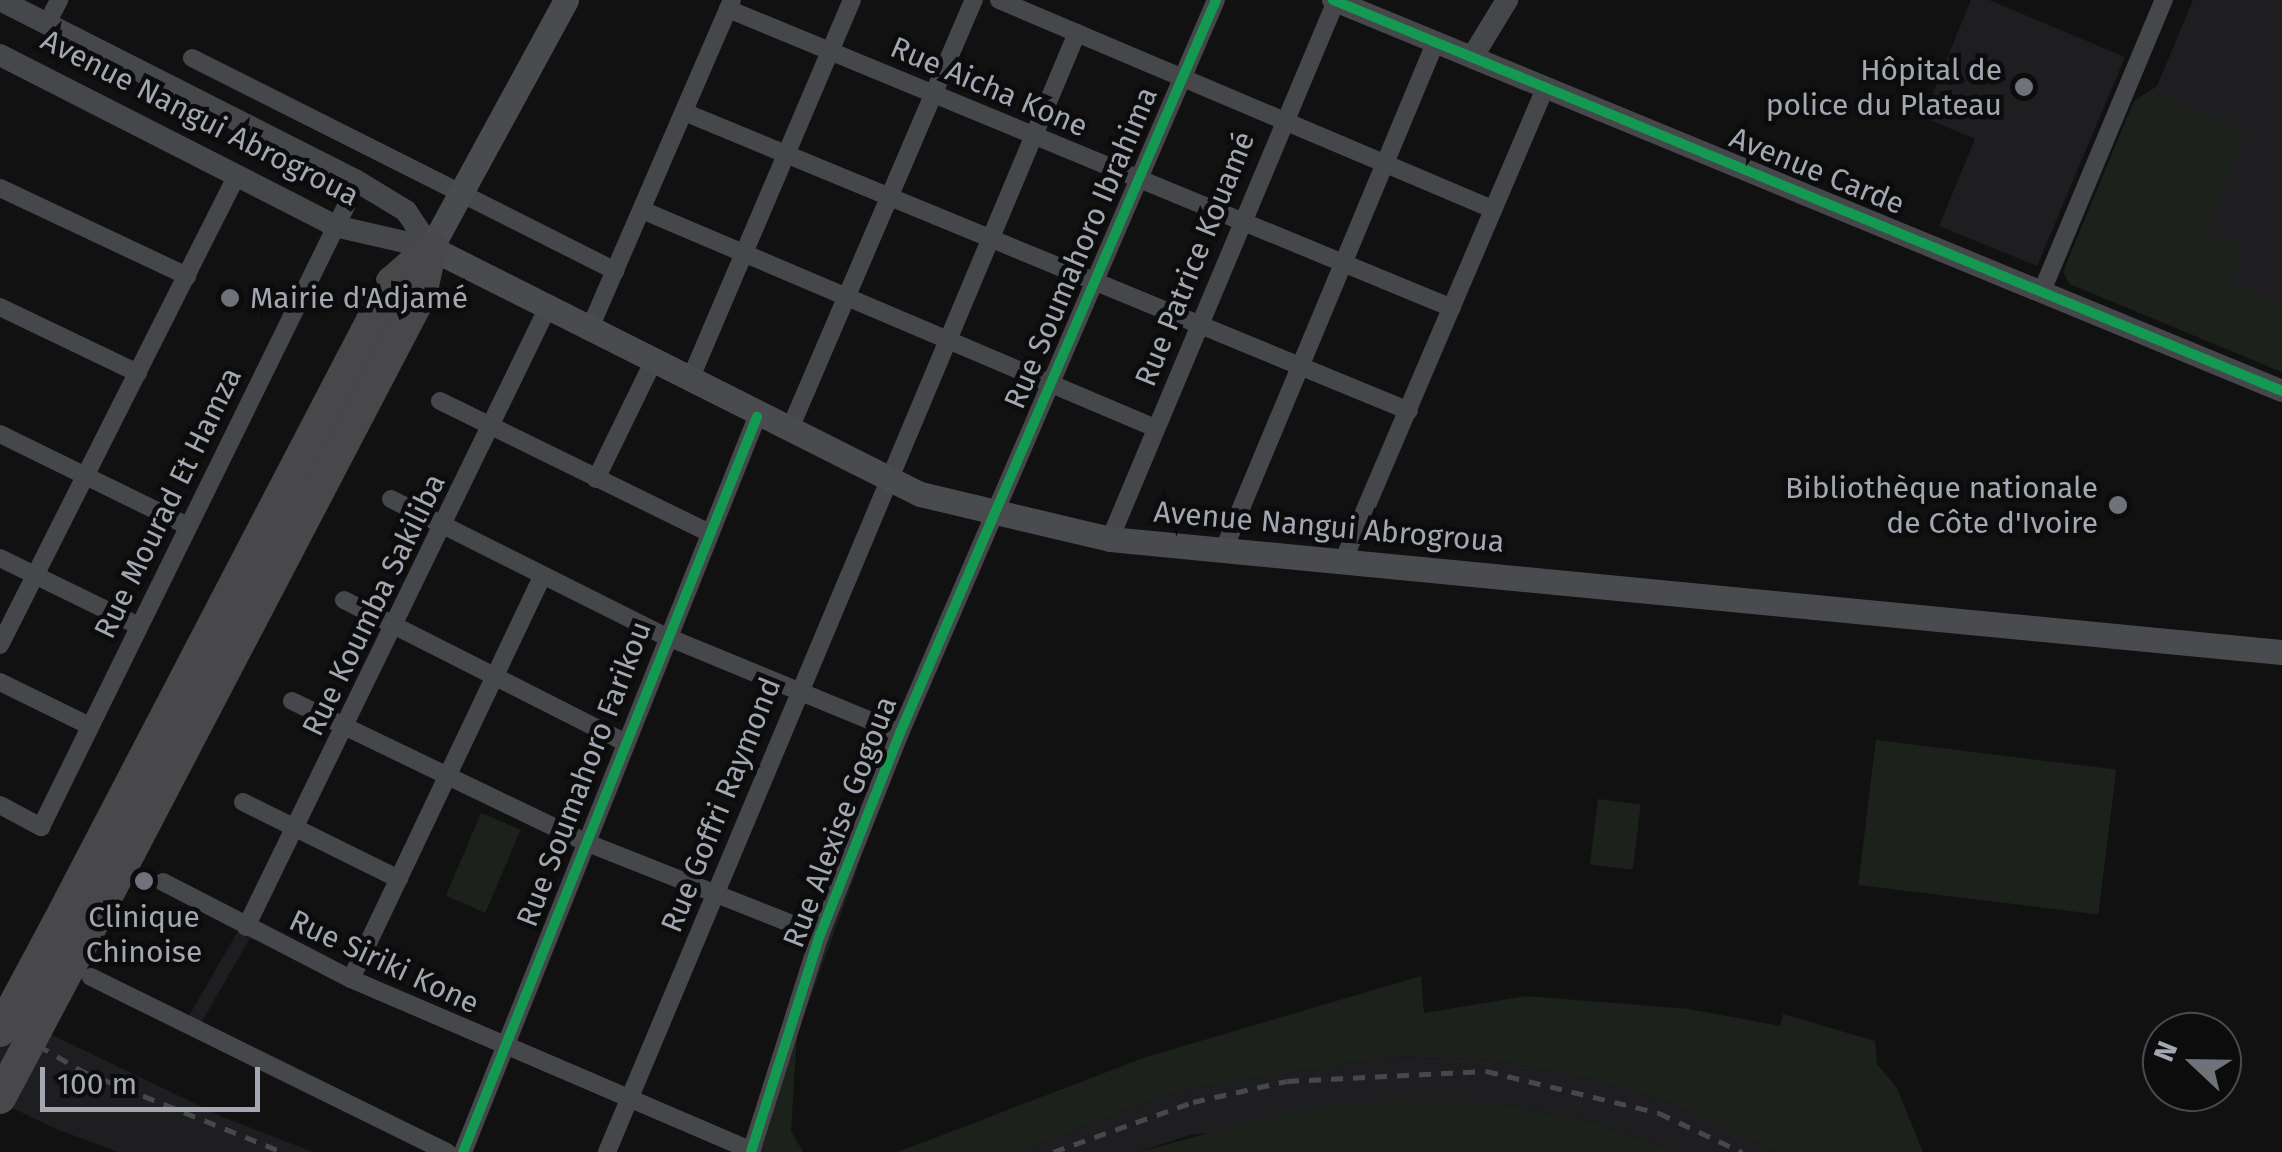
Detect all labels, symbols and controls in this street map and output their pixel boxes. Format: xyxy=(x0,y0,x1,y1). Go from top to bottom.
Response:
street label: Avenue Nangui Abrogroua xyxy=(35,22,365,214)
street label: Rue Aicha Kone xyxy=(885,29,1093,145)
place label: Hôpital de police du Plateau xyxy=(1766,52,2002,122)
marker: Hôpital de police du Plateau xyxy=(2011,74,2037,100)
street label: Rue Soumahoro Ibrahima xyxy=(997,82,1165,414)
street label: Avenue Carde xyxy=(1724,120,1910,222)
street label: Rue Patrice Kouamé xyxy=(1127,126,1263,392)
place label: Mairie d'Adjamé xyxy=(250,280,468,316)
marker: Mairie d'Adjamé xyxy=(219,287,241,309)
street label: Rue Mourad Et Hamza xyxy=(87,362,249,644)
street label: Rue Koumba Sakiliba xyxy=(295,468,453,742)
place label: Bibliothèque nationale de Côte d'Ivoire xyxy=(1785,470,2098,540)
street label: Avenue Nangui Abrogroua xyxy=(1152,494,1506,560)
marker: Bibliothèque nationale de Côte d'Ivoire xyxy=(2107,494,2129,516)
street label: Rue Soumahoro Farikou xyxy=(509,616,659,932)
street label: Rue Goffri Raymond xyxy=(653,672,789,938)
street label: Rue Alexise Gogoua xyxy=(776,691,904,953)
marker: Clinique Chinoise xyxy=(131,868,157,894)
place label: Clinique Chinoise xyxy=(86,899,202,970)
street label: Rue Siriki Kone xyxy=(283,902,485,1022)
north arrow xyxy=(2142,1012,2242,1112)
text: N xyxy=(2147,1037,2184,1066)
scale bar xyxy=(45,1047,265,1109)
text: 100 m xyxy=(57,1066,137,1102)

